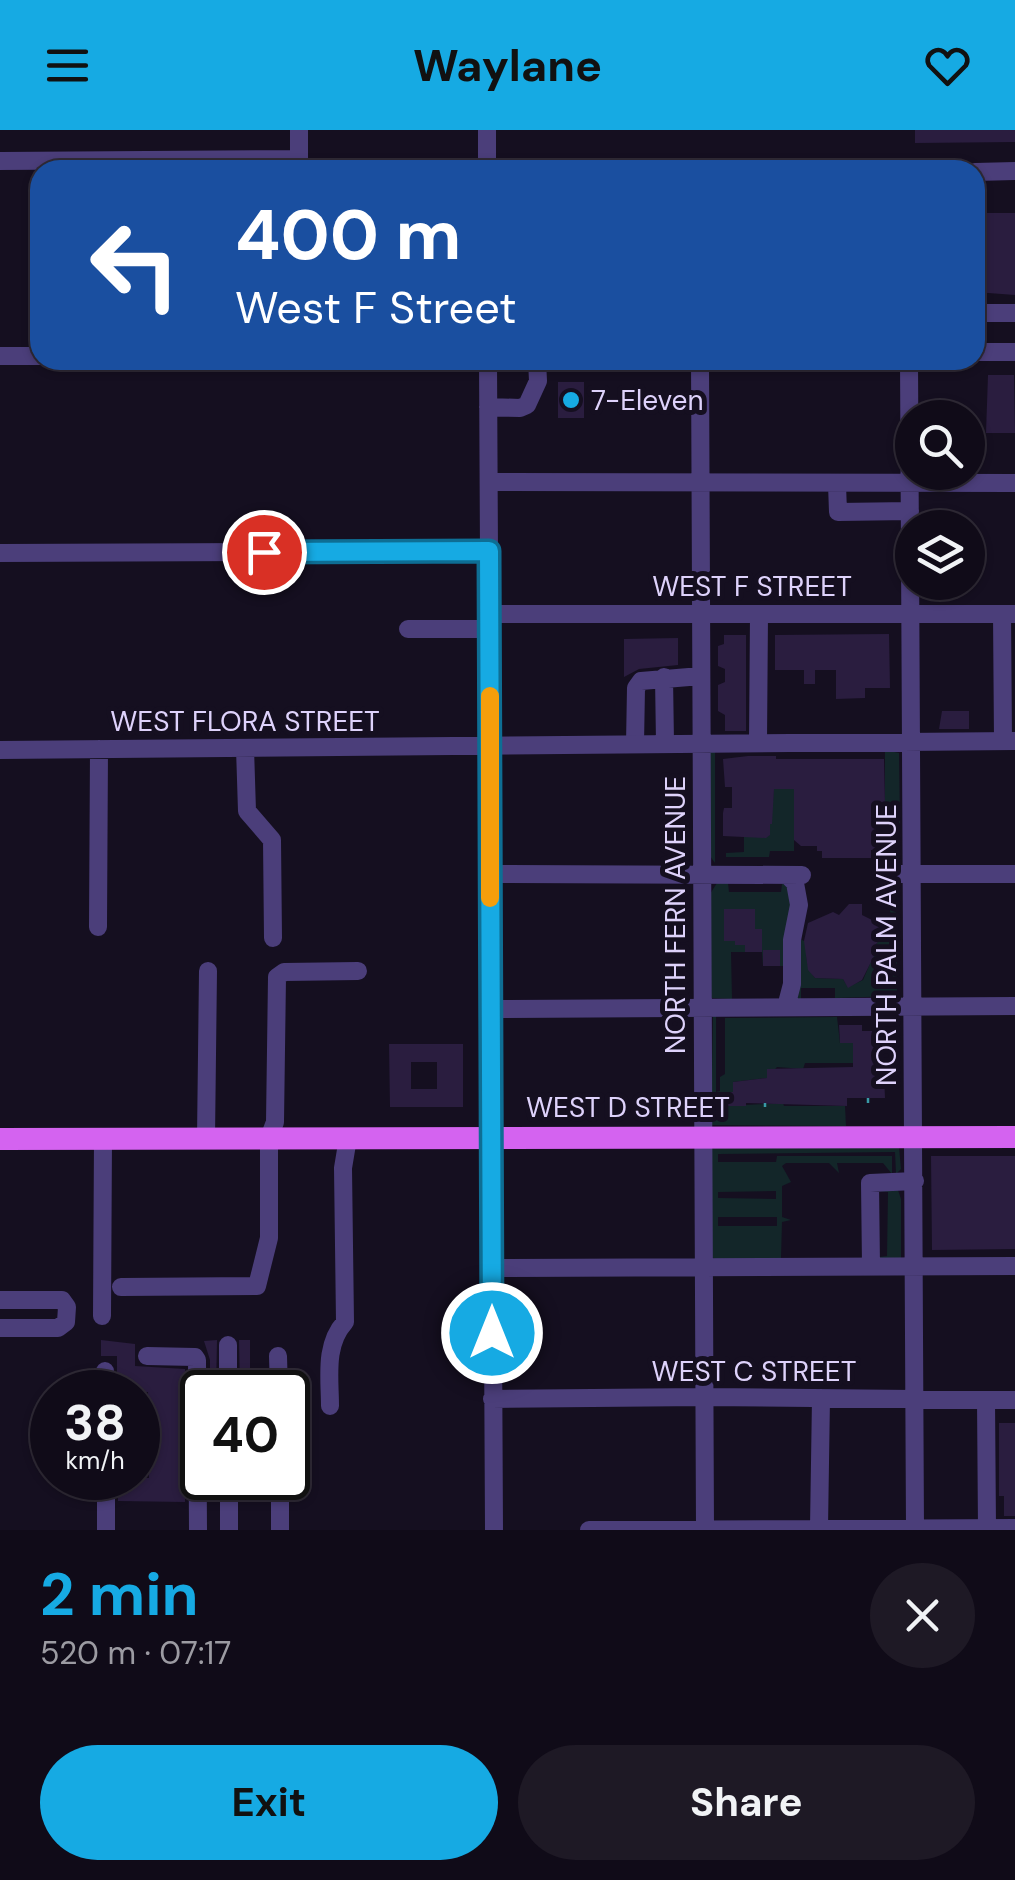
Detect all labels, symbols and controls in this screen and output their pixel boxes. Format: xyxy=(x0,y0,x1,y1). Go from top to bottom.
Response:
text: Waylane xyxy=(413,36,602,95)
icon: menu xyxy=(40,38,95,93)
icon: heart xyxy=(920,38,975,93)
text: 400 m xyxy=(235,190,461,281)
icon: left xyxy=(70,200,200,330)
text: West F Street xyxy=(235,278,517,337)
place label: 7-Eleven xyxy=(591,382,704,419)
marker: 7-Eleven xyxy=(560,389,582,411)
map controls xyxy=(895,400,985,600)
button: search xyxy=(895,400,985,490)
pin xyxy=(222,510,307,595)
button: layers xyxy=(895,510,985,600)
icon: arrive xyxy=(237,525,292,580)
street label: WEST F STREET xyxy=(652,568,852,605)
street label: WEST FLORA STREET xyxy=(110,703,380,740)
street label: NORTH FERN AVENUE xyxy=(657,776,694,1054)
street label: NORTH PALM AVENUE xyxy=(868,804,905,1086)
street label: WEST D STREET xyxy=(526,1089,730,1126)
position arrow xyxy=(440,1281,544,1385)
street label: WEST C STREET xyxy=(652,1353,856,1390)
speed limit sign: 40 xyxy=(180,1370,310,1500)
text: 38 xyxy=(64,1390,126,1456)
text: km/h xyxy=(65,1444,125,1477)
text: 2 min xyxy=(40,1555,199,1634)
button: close xyxy=(870,1563,975,1668)
text: 520 m · 07:17 xyxy=(40,1632,231,1674)
button: Exit xyxy=(40,1745,498,1860)
button: Share xyxy=(518,1745,975,1860)

